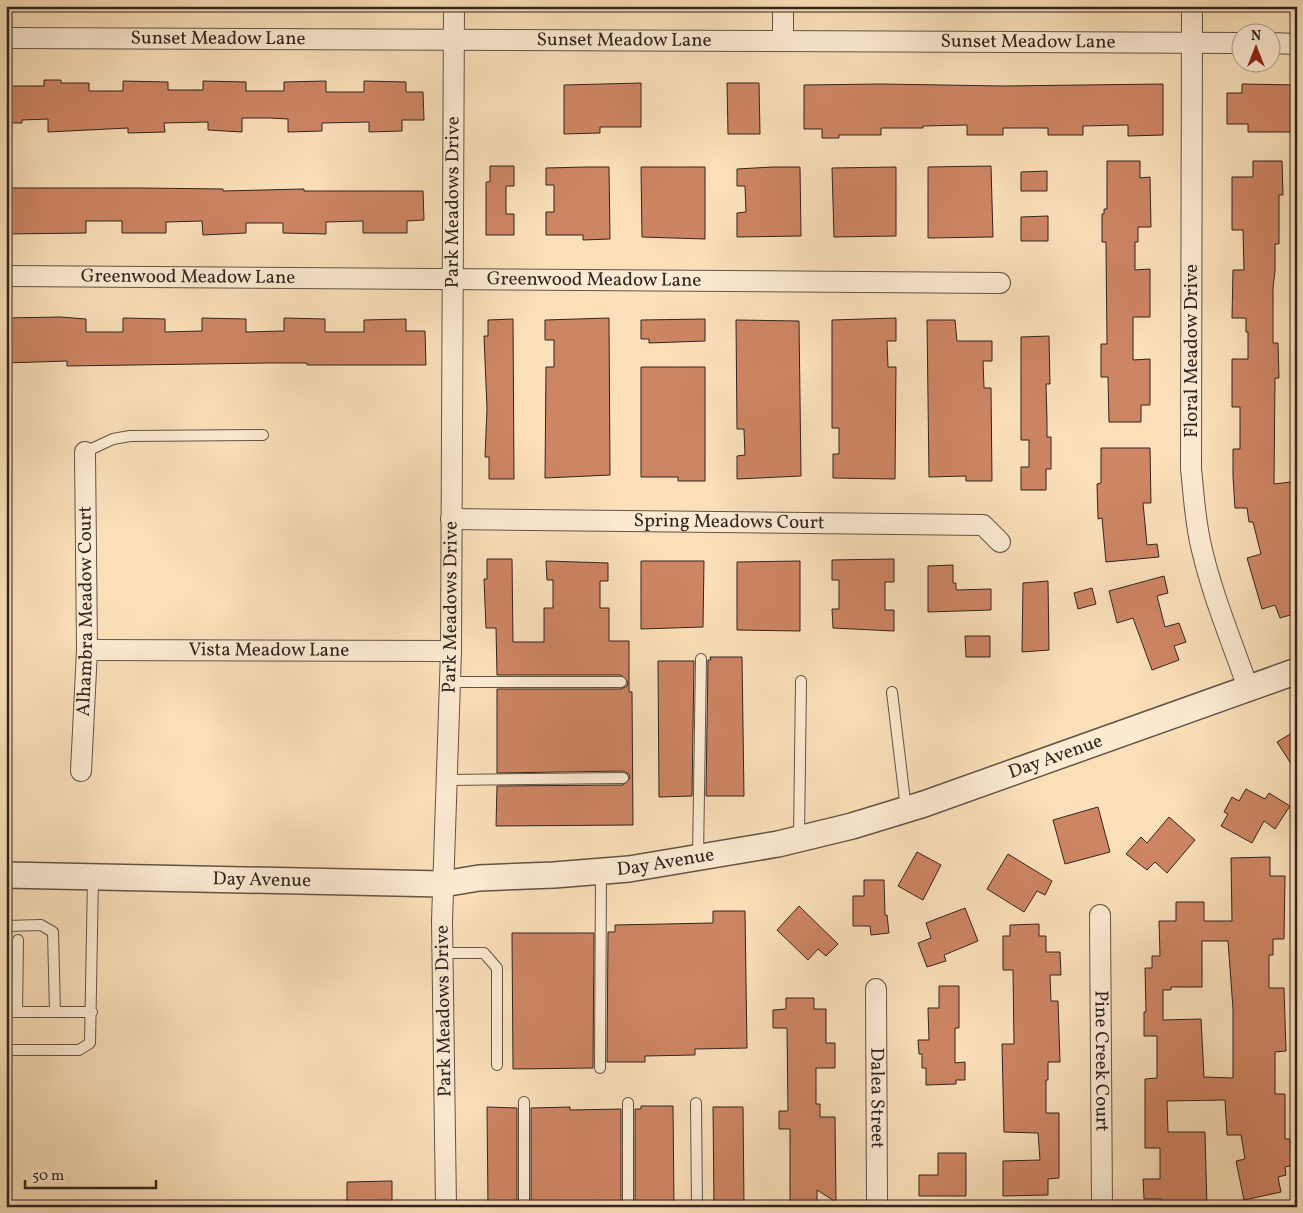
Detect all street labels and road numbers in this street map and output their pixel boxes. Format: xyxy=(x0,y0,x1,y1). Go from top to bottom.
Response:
street label: Sunset Meadow Lane xyxy=(130,26,306,52)
street label: Sunset Meadow Lane xyxy=(536,27,712,54)
street label: Sunset Meadow Lane xyxy=(940,29,1116,55)
street label: Park Meadows Drive xyxy=(440,116,466,288)
street label: Greenwood Meadow Lane xyxy=(81,264,295,291)
street label: Floral Meadow Drive xyxy=(1179,264,1205,438)
street label: Greenwood Meadow Lane xyxy=(487,266,701,294)
street label: Alhambra Meadow Court xyxy=(71,505,100,717)
street label: Spring Meadows Court xyxy=(633,508,825,536)
street label: Park Meadows Drive xyxy=(437,521,465,694)
street label: Vista Meadow Lane xyxy=(189,637,349,664)
street label: Day Avenue xyxy=(1005,728,1106,786)
street label: Day Avenue xyxy=(616,842,716,883)
street label: Day Avenue xyxy=(212,866,311,894)
street label: Park Meadows Drive xyxy=(430,925,458,1097)
street label: Pine Creek Court xyxy=(1088,990,1114,1132)
street label: Dalea Street xyxy=(863,1047,890,1149)

